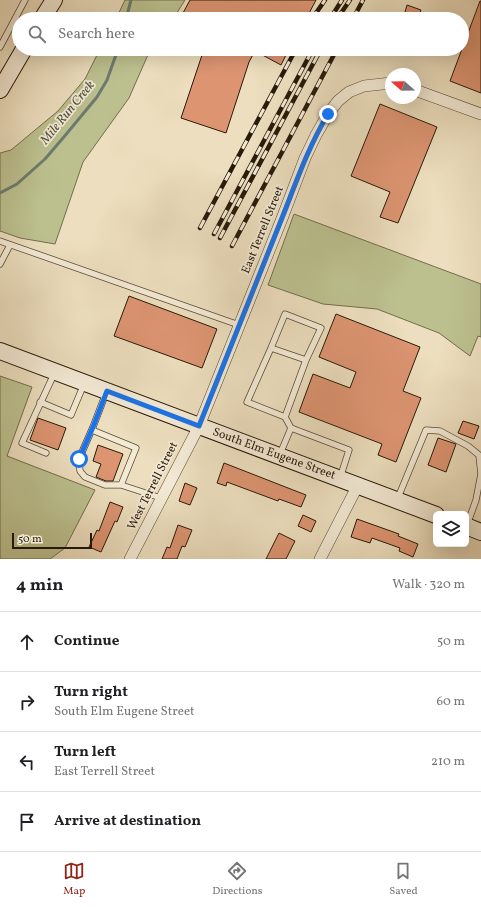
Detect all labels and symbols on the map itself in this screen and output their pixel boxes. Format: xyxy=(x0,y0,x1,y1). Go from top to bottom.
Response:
north arrow xyxy=(385,68,421,104)
water label: Mile Run Creek xyxy=(36,77,99,150)
route end xyxy=(319,105,337,123)
street label: East Terrell Street xyxy=(238,184,288,276)
street label: South Elm Eugene Street xyxy=(210,424,338,484)
street label: West Terrell Street xyxy=(124,439,182,533)
route start xyxy=(70,450,88,468)
scale bar xyxy=(12,531,92,550)

